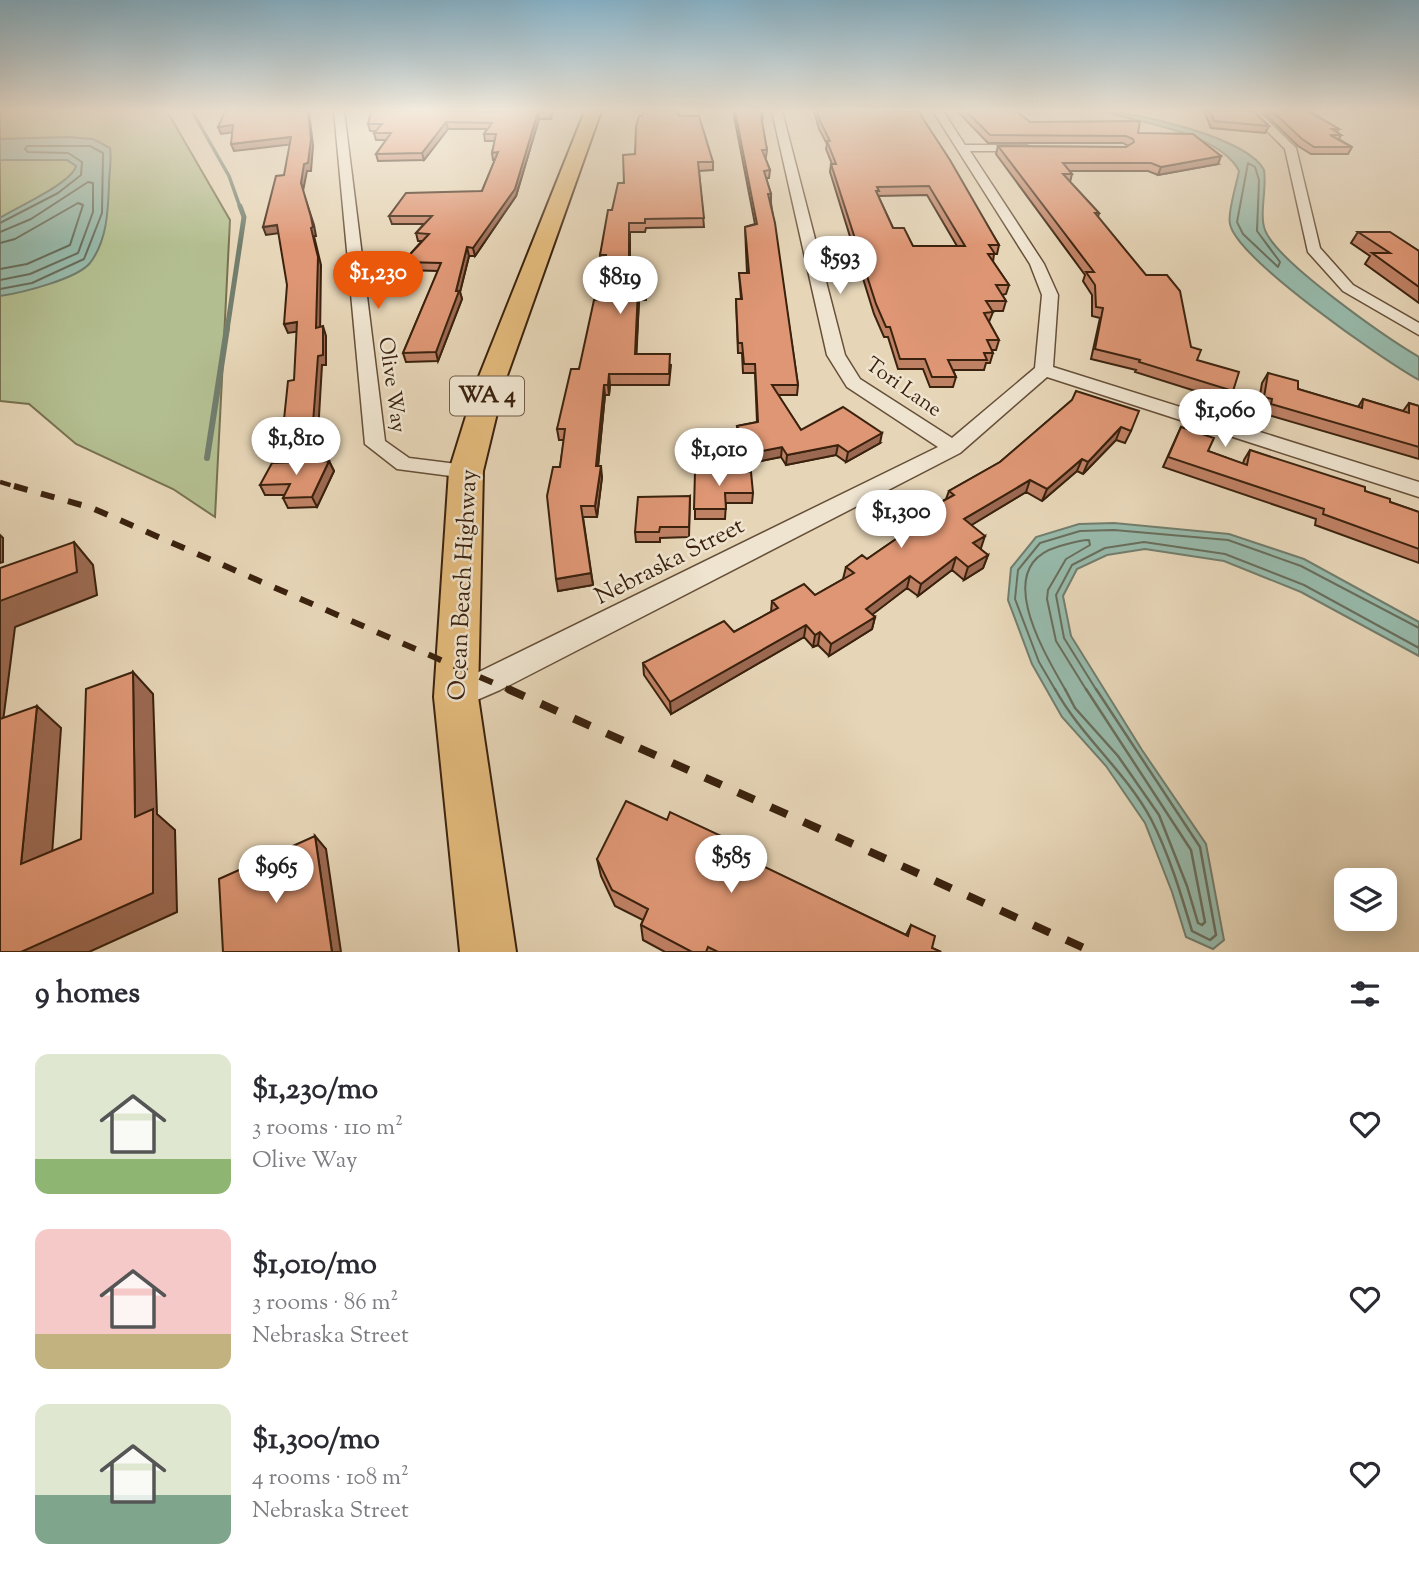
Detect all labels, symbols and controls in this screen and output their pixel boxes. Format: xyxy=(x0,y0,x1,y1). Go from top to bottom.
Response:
pin: $593 xyxy=(799,236,881,296)
text: $593 xyxy=(820,242,860,275)
pin: $1,230 xyxy=(321,252,435,311)
pin: $819 xyxy=(579,256,661,316)
text: $1,230 xyxy=(349,257,407,290)
text: $819 xyxy=(599,262,641,295)
street label: Olive Way xyxy=(369,335,413,435)
street label: Tori Lane xyxy=(859,351,947,425)
road number: WA 4 xyxy=(450,376,524,416)
pin: $1,060 xyxy=(1168,390,1282,449)
text: $1,060 xyxy=(1195,395,1255,428)
pin: $1,810 xyxy=(239,418,353,477)
text: $1,810 xyxy=(267,423,325,456)
pin: $1,010 xyxy=(662,428,776,488)
text: $1,010 xyxy=(691,434,747,467)
street label: Ocean Beach Highway xyxy=(441,468,487,702)
pin: $1,300 xyxy=(844,490,958,550)
text: $1,300 xyxy=(871,496,931,529)
street label: Nebraska Street xyxy=(589,510,751,614)
pin: $585 xyxy=(690,836,772,895)
text: $585 xyxy=(711,841,751,874)
pin: $965 xyxy=(235,846,317,905)
text: $965 xyxy=(255,851,297,884)
map controls xyxy=(1334,868,1397,931)
button: layers xyxy=(1334,868,1397,931)
text: 9 homes xyxy=(35,973,140,1016)
icon: filters xyxy=(1346,975,1384,1013)
text: $1,230/mo xyxy=(252,1069,378,1112)
icon: home xyxy=(91,1082,175,1166)
icon: heart xyxy=(1346,1105,1384,1143)
text: 3 rooms · 110 m² xyxy=(252,1112,403,1145)
text: Olive Way xyxy=(252,1145,357,1178)
text: $1,010/mo xyxy=(252,1244,377,1287)
icon: home xyxy=(91,1257,175,1341)
icon: heart xyxy=(1346,1280,1384,1318)
text: 3 rooms · 86 m² xyxy=(252,1287,398,1320)
text: Nebraska Street xyxy=(252,1320,409,1353)
text: $1,300/mo xyxy=(252,1419,380,1462)
icon: home xyxy=(91,1432,175,1516)
icon: heart xyxy=(1346,1455,1384,1493)
text: 4 rooms · 108 m² xyxy=(252,1462,409,1495)
text: Nebraska Street xyxy=(252,1495,409,1528)

